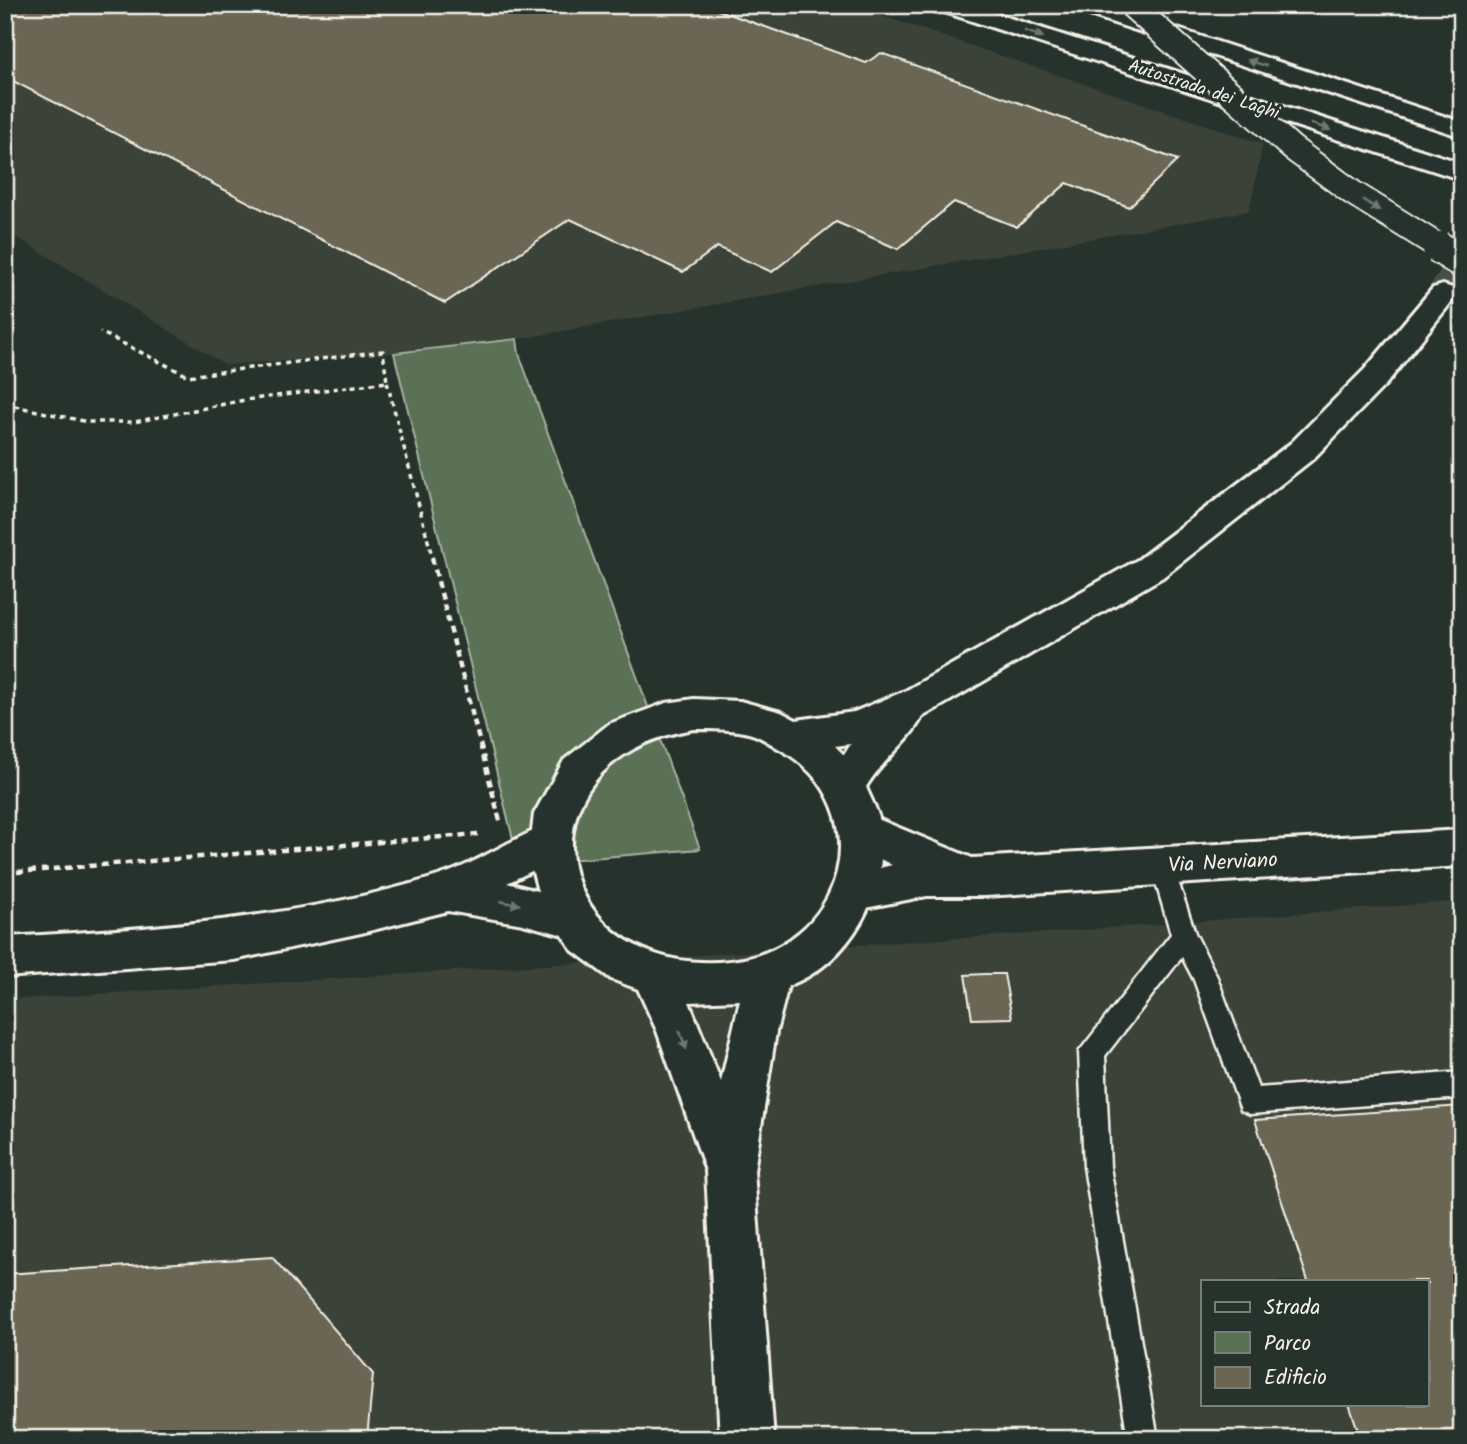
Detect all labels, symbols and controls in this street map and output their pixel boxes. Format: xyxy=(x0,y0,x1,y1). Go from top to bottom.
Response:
one-way arrow xyxy=(1024,29,1045,40)
street label: Autostrada dei Laghi xyxy=(1124,52,1284,129)
one-way arrow xyxy=(1247,57,1268,68)
one-way arrow xyxy=(1310,122,1331,132)
one-way arrow xyxy=(1362,199,1381,212)
street label: Via Nerviano xyxy=(1168,844,1279,883)
one-way arrow xyxy=(499,898,521,909)
one-way arrow xyxy=(678,1029,689,1050)
legend xyxy=(1201,1280,1428,1406)
text: Strada xyxy=(1264,1292,1320,1325)
text: Parco xyxy=(1264,1328,1311,1361)
text: Edificio xyxy=(1264,1362,1327,1395)

